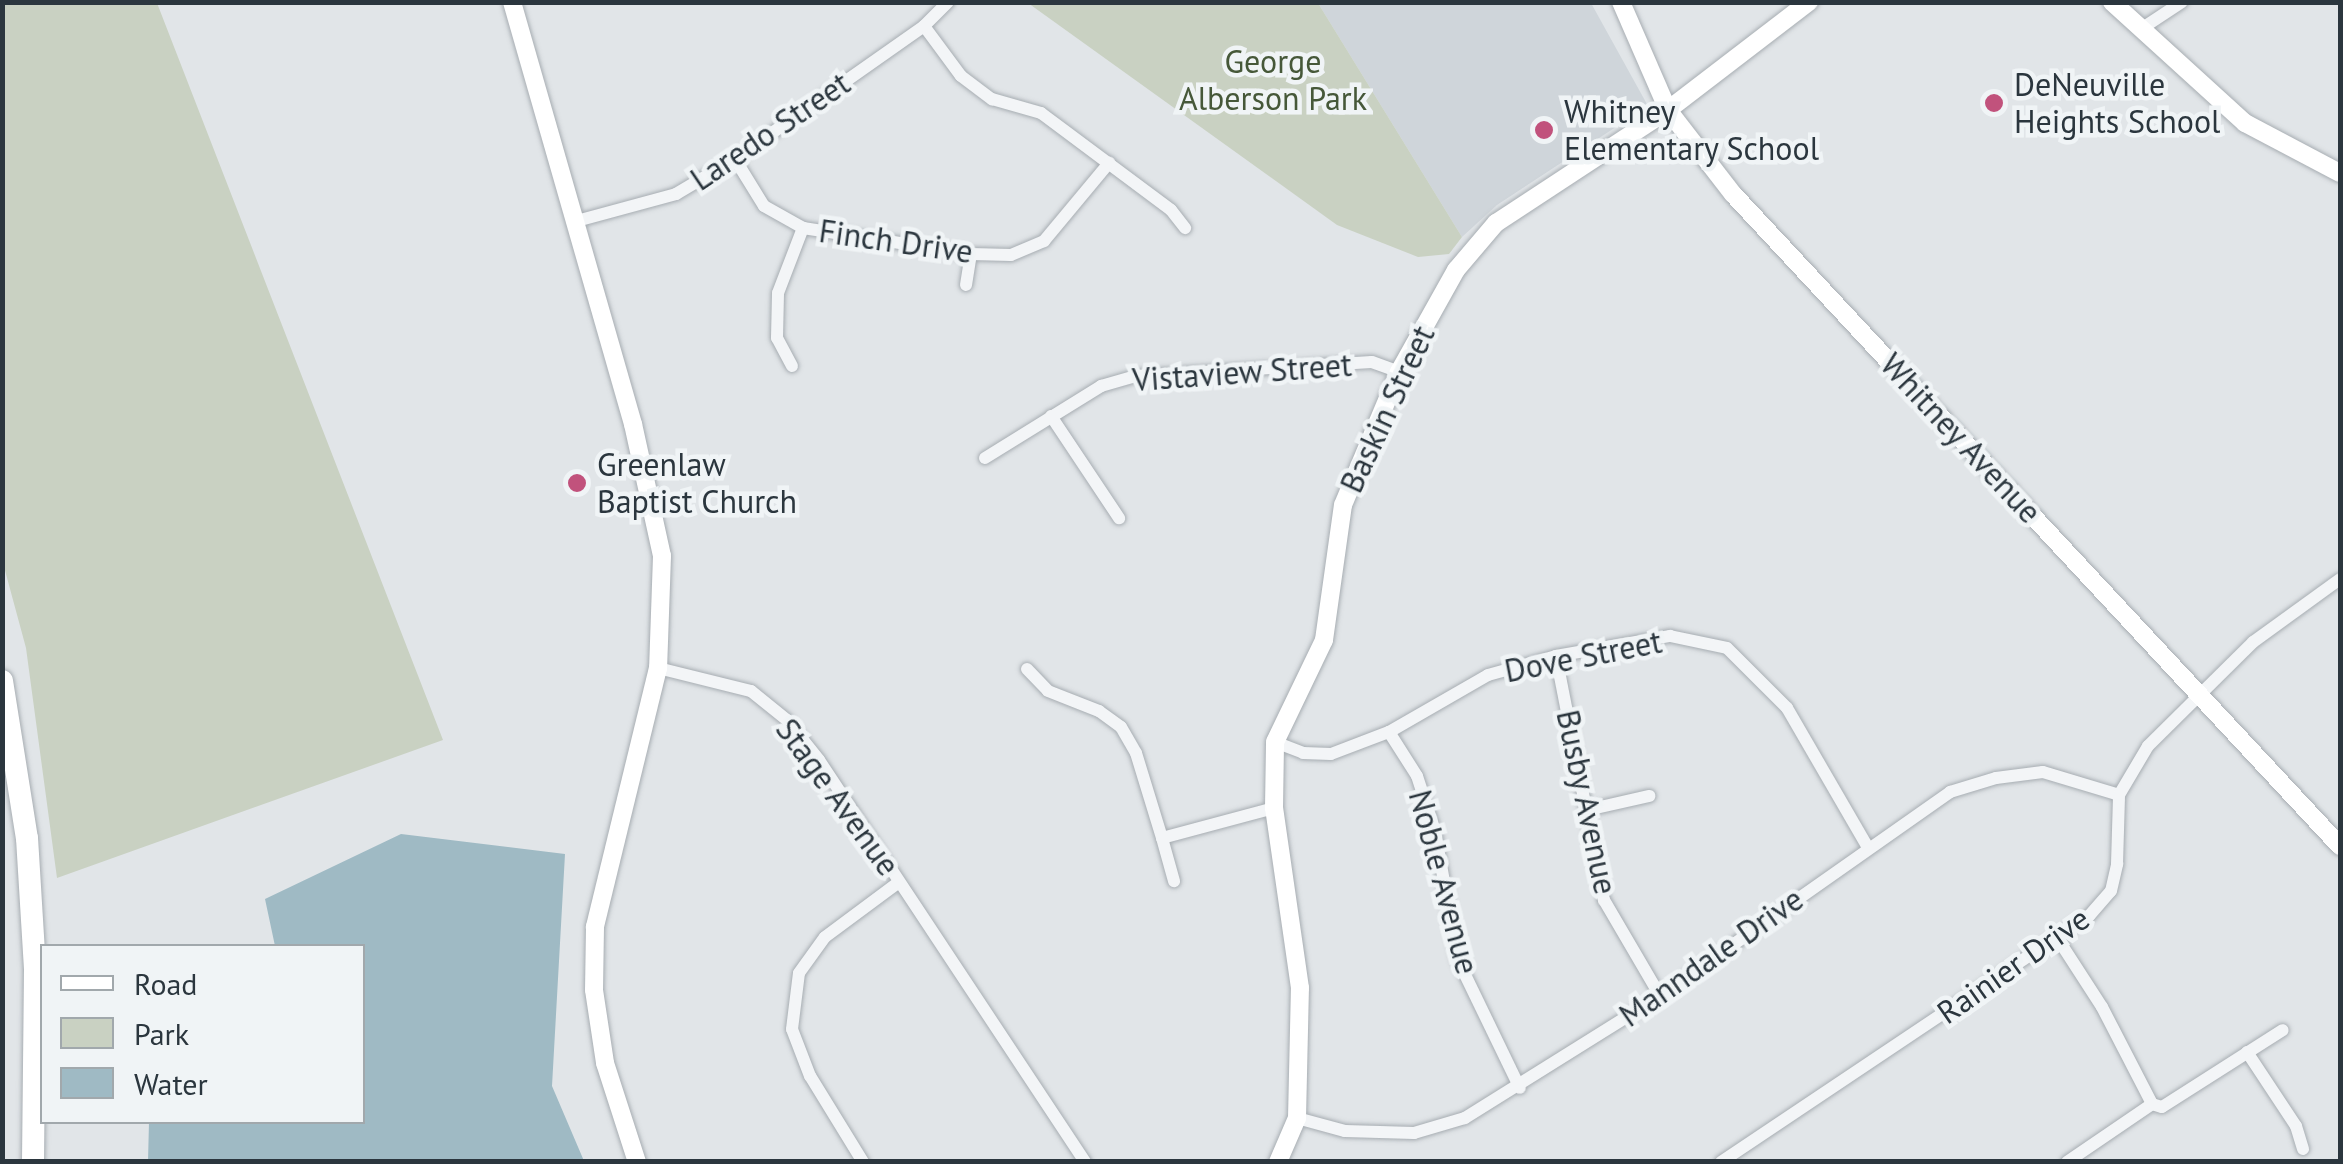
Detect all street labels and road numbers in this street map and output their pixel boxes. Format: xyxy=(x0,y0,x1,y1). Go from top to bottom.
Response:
street label: Laredo Street xyxy=(683,64,857,198)
street label: Finch Drive xyxy=(817,211,975,271)
street label: Baskin Street xyxy=(1332,319,1442,499)
street label: Vistaview Street xyxy=(1131,345,1353,399)
street label: Whitney Avenue xyxy=(1872,345,2050,531)
street label: Dove Street xyxy=(1501,622,1665,690)
street label: Busby Avenue xyxy=(1548,705,1626,899)
street label: Stage Avenue xyxy=(768,711,908,883)
street label: Noble Avenue xyxy=(1401,785,1487,979)
street label: Manndale Drive xyxy=(1612,880,1810,1034)
street label: Rainier Drive xyxy=(1930,899,2096,1031)

